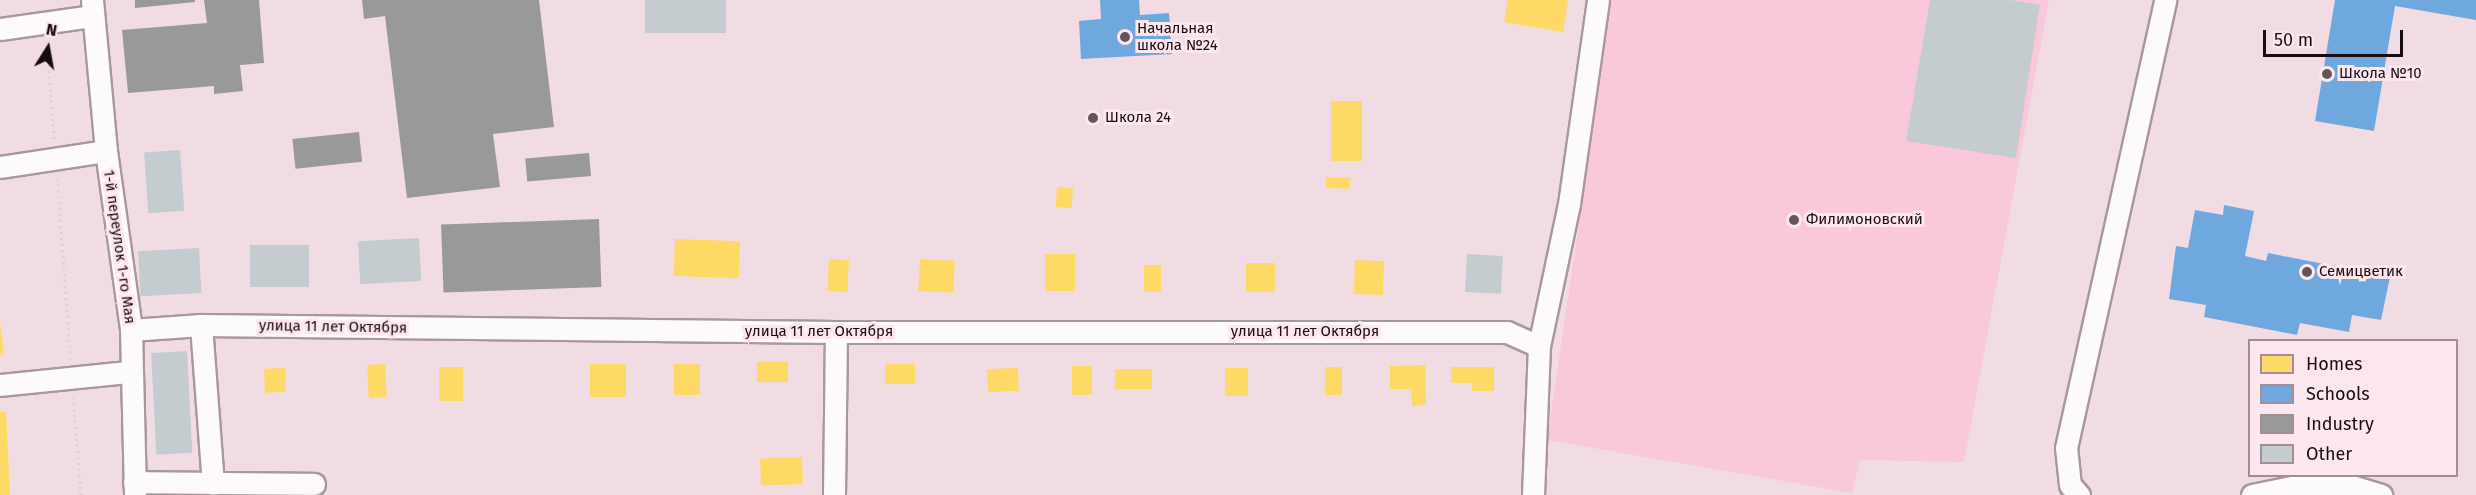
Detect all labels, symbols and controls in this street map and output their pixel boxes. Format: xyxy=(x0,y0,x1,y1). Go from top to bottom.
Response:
north arrow xyxy=(18,18,78,78)
scale bar xyxy=(2266,18,2406,56)
place label: Начальная школа №24 xyxy=(1137,19,1218,54)
text: N xyxy=(45,20,59,40)
text: 50 m xyxy=(2274,29,2313,51)
marker: Начальная школа №24 xyxy=(1118,30,1132,44)
place label: Школа №10 xyxy=(2339,65,2422,83)
marker: Школа №10 xyxy=(2320,67,2334,81)
place label: Школа 24 xyxy=(1105,109,1171,127)
marker: Школа 24 xyxy=(1086,111,1100,125)
street label: 1-й переулок 1-го Мая xyxy=(99,169,139,325)
place label: Филимоновский xyxy=(1806,211,1923,229)
marker: Филимоновский xyxy=(1787,213,1801,227)
place label: Семицветик xyxy=(2319,263,2403,281)
marker: Семицветик xyxy=(2300,265,2314,279)
street label: улица 11 лет Октября xyxy=(259,317,407,337)
street label: улица 11 лет Октября xyxy=(745,323,893,341)
street label: улица 11 лет Октября xyxy=(1231,323,1379,341)
legend xyxy=(2248,339,2458,477)
text: Homes xyxy=(2306,353,2362,375)
text: Schools xyxy=(2306,383,2370,405)
text: Industry xyxy=(2306,413,2374,435)
text: Other xyxy=(2306,443,2352,465)

